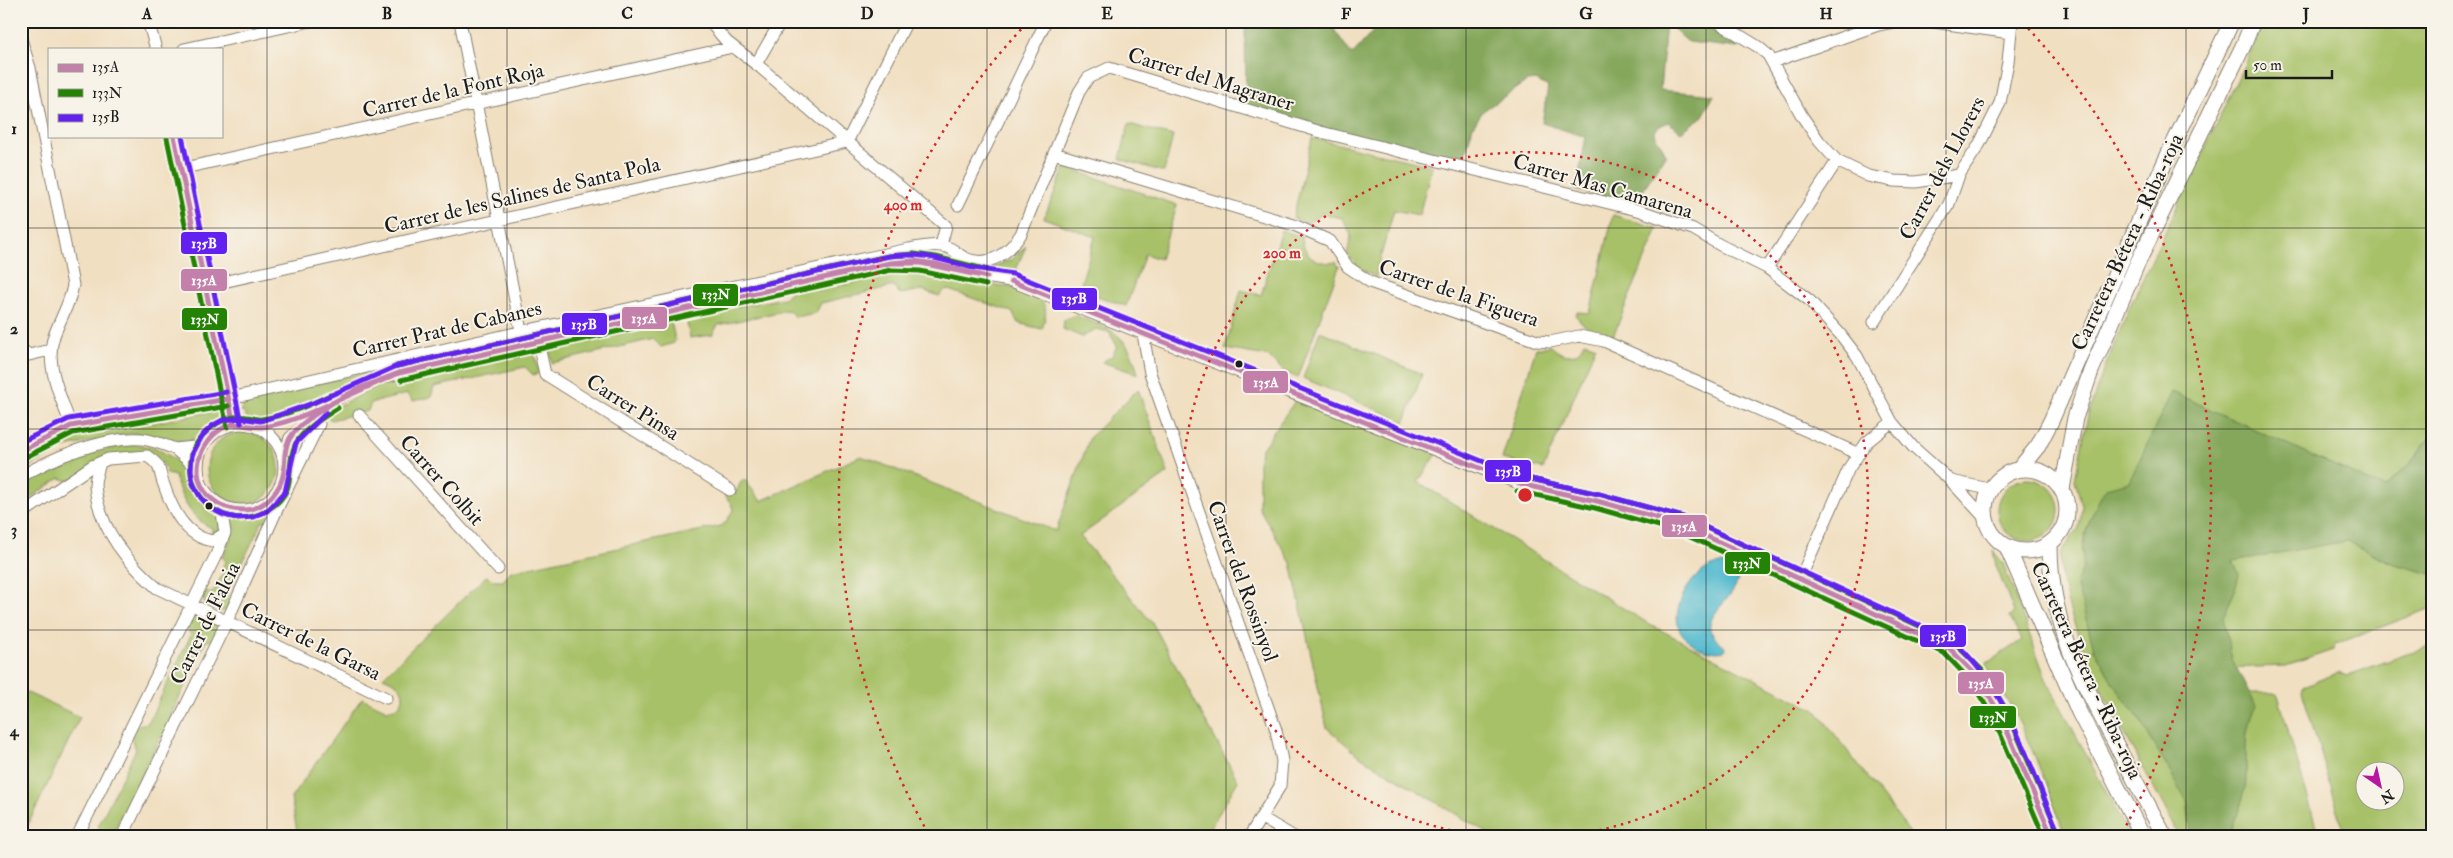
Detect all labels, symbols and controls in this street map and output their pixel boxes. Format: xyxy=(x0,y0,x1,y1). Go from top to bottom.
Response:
text: A xyxy=(141,4,153,24)
text: B xyxy=(382,4,392,24)
text: C xyxy=(621,4,633,24)
text: D xyxy=(860,4,874,24)
text: E xyxy=(1101,4,1113,24)
text: F xyxy=(1341,4,1351,24)
text: G xyxy=(1579,4,1593,24)
text: H xyxy=(1819,4,1833,24)
text: I xyxy=(2063,4,2070,24)
text: J xyxy=(2302,4,2310,25)
street label: Carrer del Magraner xyxy=(1124,41,1297,118)
legend xyxy=(48,48,222,138)
scale bar xyxy=(2246,48,2332,80)
street label: Carrer de la Font Roja xyxy=(360,56,547,125)
text: 50 m xyxy=(2253,56,2282,75)
text: 135A xyxy=(92,58,120,77)
text: 133N xyxy=(92,84,123,103)
street label: Carrer dels Llorers xyxy=(1893,92,1992,245)
text: 135B xyxy=(92,108,120,127)
text: 1 xyxy=(11,119,17,139)
street label: Carretera Bétera - Riba-roja xyxy=(2065,129,2190,355)
street label: Carrer Mas Camarena xyxy=(1510,148,1696,225)
street label: Carrer de les Salines de Santa Pola xyxy=(381,150,663,240)
text: 400 m xyxy=(883,196,922,215)
line badge: 135B xyxy=(180,231,228,255)
text: 135B xyxy=(191,235,217,252)
text: 200 m xyxy=(1263,244,1301,263)
street label: Carrer de la Figuera xyxy=(1375,253,1543,334)
line badge: 135A xyxy=(180,268,228,292)
text: 135A xyxy=(191,272,217,289)
line badge: 133N xyxy=(692,283,739,307)
text: 133N xyxy=(702,286,731,303)
line badge: 135B xyxy=(1051,287,1098,311)
text: 135B xyxy=(1061,290,1087,307)
street label: Carrer Prat de Cabanes xyxy=(350,295,544,364)
line badge: 135A xyxy=(621,306,668,330)
line badge: 133N xyxy=(181,307,228,331)
text: 135A xyxy=(631,310,657,327)
text: 133N xyxy=(191,311,220,328)
line badge: 135B xyxy=(561,312,608,336)
text: 135B xyxy=(571,316,597,333)
text: 2 xyxy=(10,319,18,339)
unlabelled marker xyxy=(1234,359,1244,369)
street label: Carrer Pinsa xyxy=(581,368,685,447)
line badge: 135A xyxy=(1242,370,1289,394)
text: 135A xyxy=(1253,374,1279,391)
street label: Carrer Colbit xyxy=(394,429,490,532)
line badge: 135B xyxy=(1484,459,1532,483)
text: 135B xyxy=(1495,463,1521,480)
centre of rings xyxy=(1516,486,1534,504)
street label: Carrer del Rossinyol xyxy=(1201,497,1284,666)
unlabelled marker xyxy=(204,501,214,511)
line badge: 135A xyxy=(1661,514,1708,538)
text: 135A xyxy=(1671,518,1697,535)
text: 3 xyxy=(11,520,17,540)
line badge: 133N xyxy=(1724,551,1771,575)
text: 133N xyxy=(1733,555,1762,572)
street label: Carrer de Falcia xyxy=(164,557,247,689)
street label: Carretera Bétera - Riba-roja xyxy=(2024,557,2149,784)
street label: Carrer de la Garsa xyxy=(236,596,386,687)
line badge: 135B xyxy=(1919,624,1967,648)
text: 135B xyxy=(1930,628,1956,645)
line badge: 135A xyxy=(1957,671,2005,695)
text: 135A xyxy=(1968,675,1994,692)
line badge: 133N xyxy=(1969,705,2017,729)
text: 133N xyxy=(1979,709,2008,726)
text: 4 xyxy=(9,721,20,741)
north arrow xyxy=(2356,760,2406,810)
text: N xyxy=(2377,785,2398,807)

